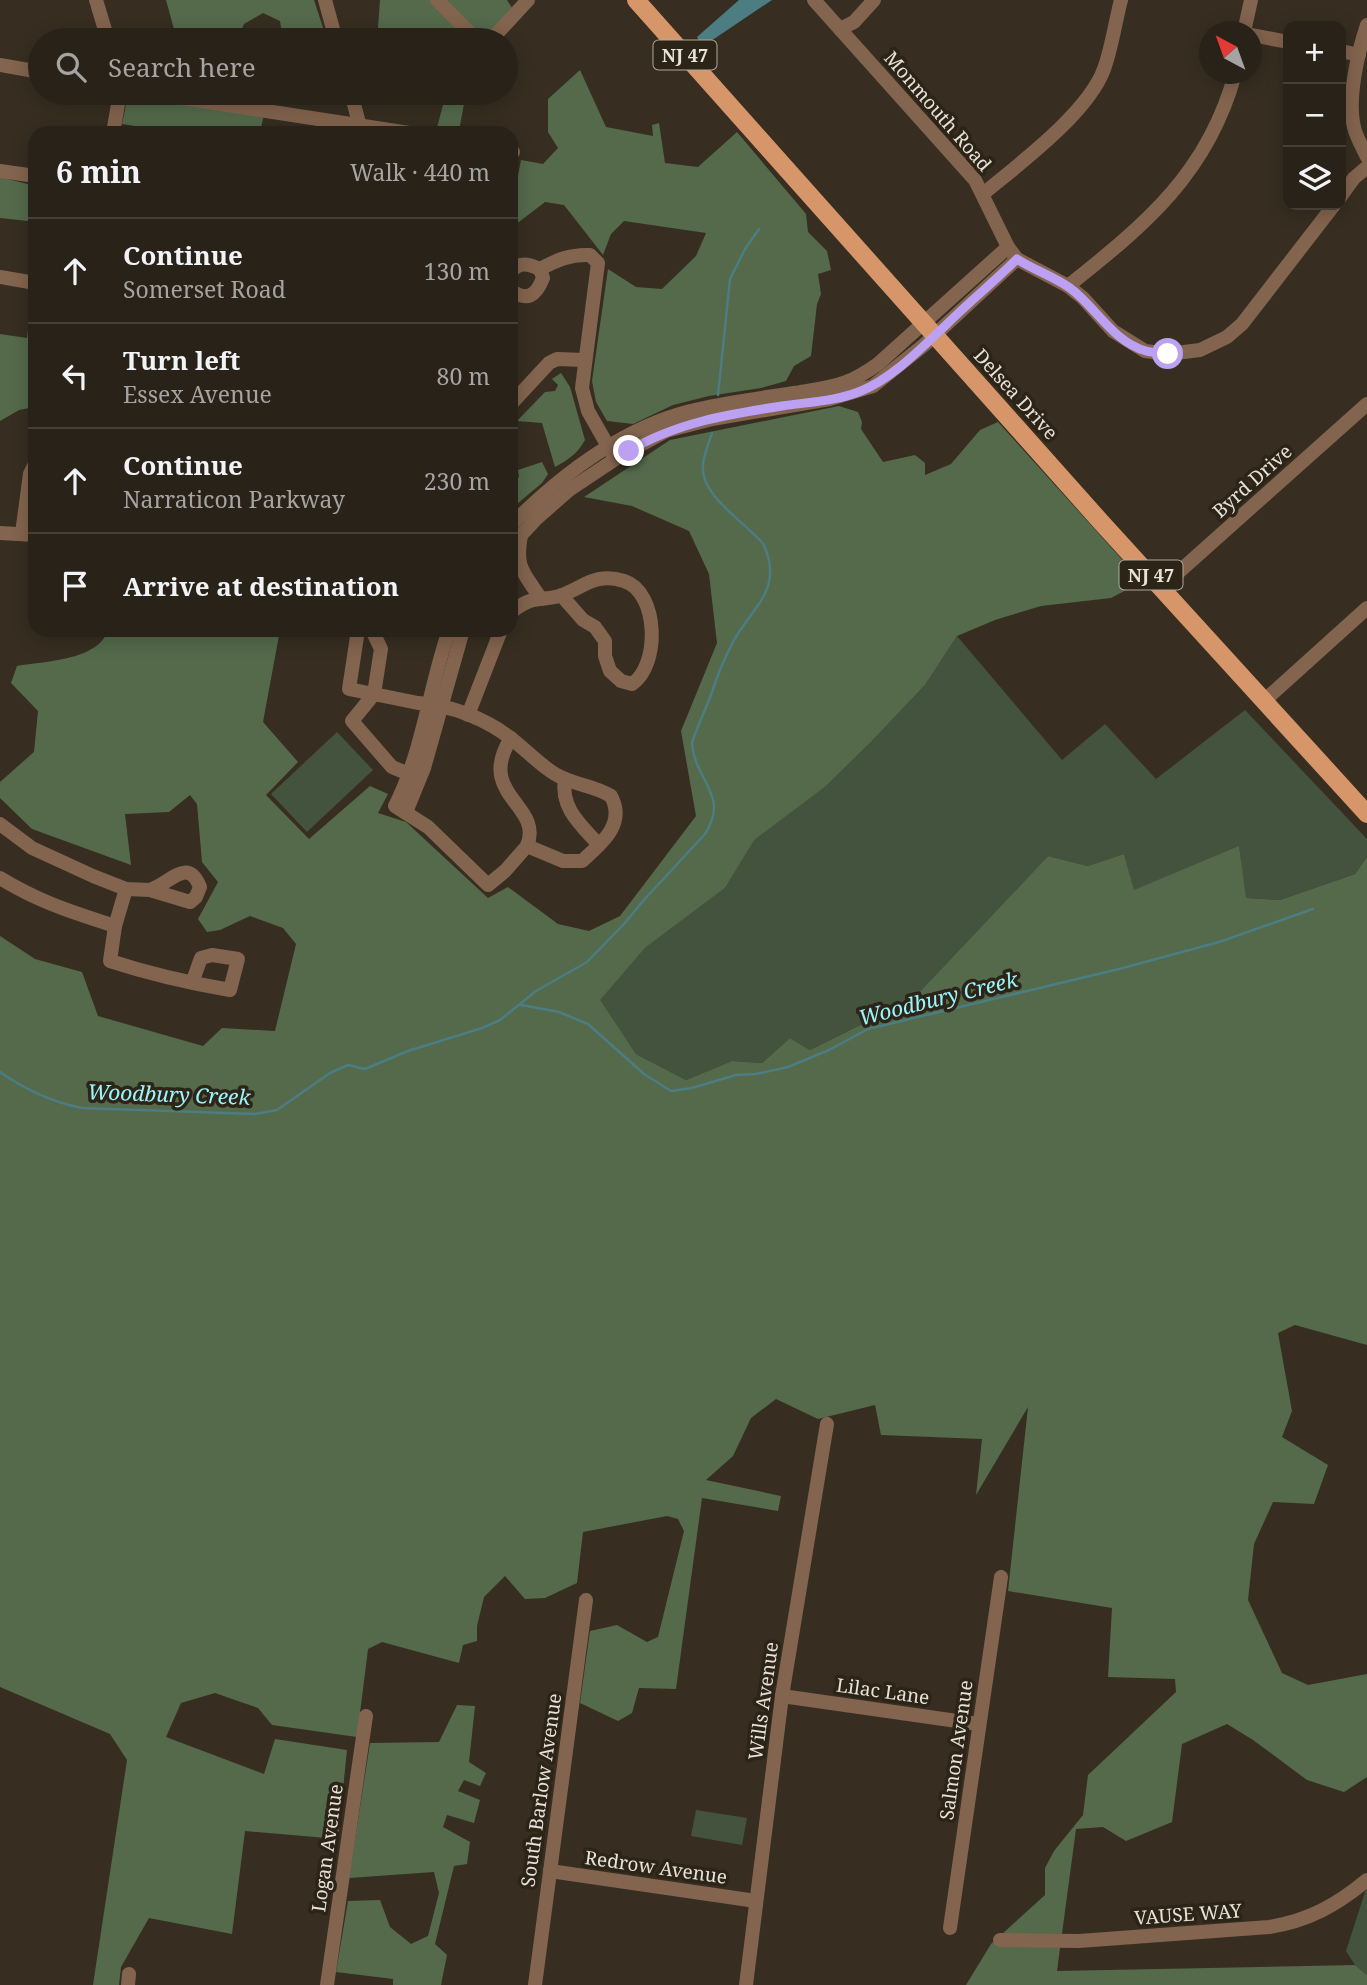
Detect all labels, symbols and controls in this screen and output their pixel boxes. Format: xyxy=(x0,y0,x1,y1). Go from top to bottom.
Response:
north arrow xyxy=(1199,21,1262,84)
map controls xyxy=(1283,21,1346,210)
button: + xyxy=(1283,21,1346,84)
search box xyxy=(28,28,518,105)
road number: NJ 47 xyxy=(654,40,716,70)
street label: Monmouth Road xyxy=(878,45,998,177)
icon: search xyxy=(52,48,90,86)
text: Search here xyxy=(108,49,256,85)
button: − xyxy=(1283,84,1346,147)
button: layers xyxy=(1283,147,1346,210)
text: 6 min xyxy=(56,151,141,192)
text: Walk · 440 m xyxy=(350,156,490,188)
text: Continue xyxy=(123,237,243,273)
icon: ahead xyxy=(56,252,94,290)
text: 130 m xyxy=(424,255,490,287)
text: Somerset Road xyxy=(123,273,286,305)
route start xyxy=(1152,338,1183,369)
text: Turn left xyxy=(123,342,240,378)
street label: Delsea Drive xyxy=(968,343,1064,445)
icon: left xyxy=(56,357,94,395)
text: 80 m xyxy=(437,360,490,392)
text: Essex Avenue xyxy=(123,378,272,410)
route end xyxy=(613,435,644,466)
street label: Byrd Drive xyxy=(1207,438,1297,524)
text: Continue xyxy=(123,447,243,483)
icon: ahead xyxy=(56,462,94,500)
text: 230 m xyxy=(424,465,490,497)
text: Narraticon Parkway xyxy=(123,483,345,515)
road number: NJ 47 xyxy=(1120,560,1182,590)
icon: arrive xyxy=(56,567,94,605)
text: Arrive at destination xyxy=(123,568,399,604)
water label: Woodbury Creek xyxy=(856,964,1021,1031)
water label: Woodbury Creek xyxy=(87,1077,252,1111)
street label: Wills Avenue xyxy=(742,1640,784,1762)
street label: Lilac Lane xyxy=(835,1672,931,1710)
street label: Salmon Avenue xyxy=(933,1678,979,1822)
street label: South Barlow Avenue xyxy=(515,1692,567,1888)
street label: Logan Avenue xyxy=(305,1782,349,1914)
street label: Redrow Avenue xyxy=(583,1844,729,1890)
street label: VAUSE WAY xyxy=(1133,1897,1243,1931)

